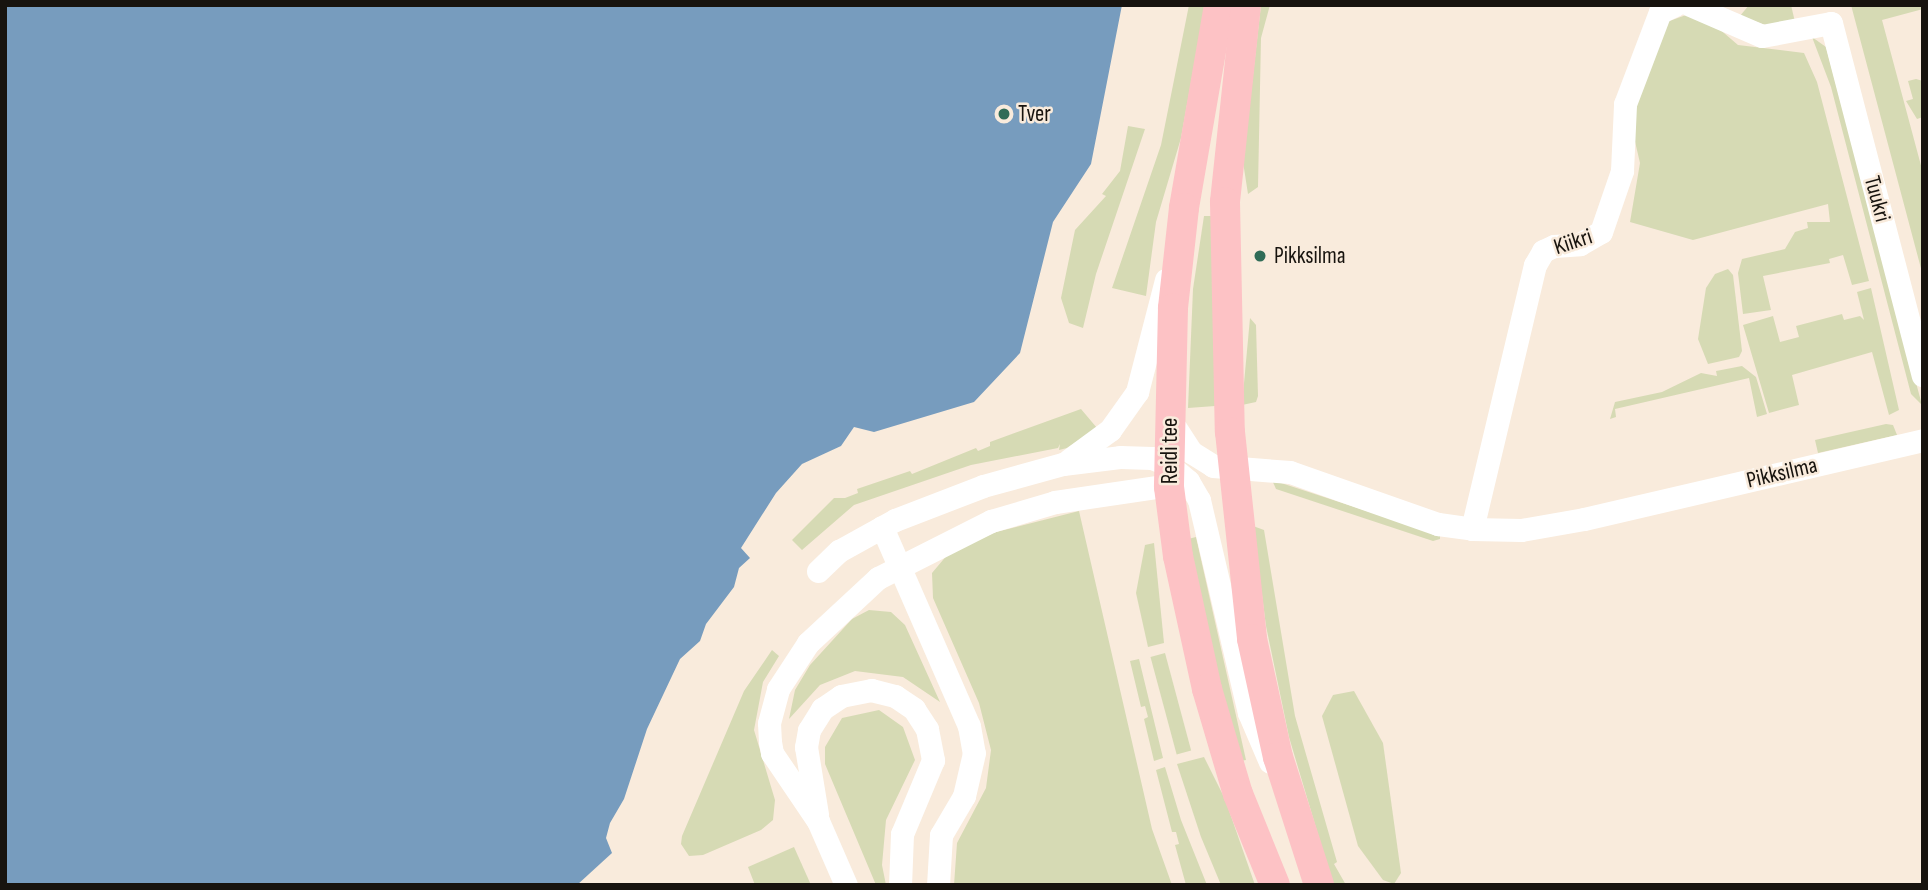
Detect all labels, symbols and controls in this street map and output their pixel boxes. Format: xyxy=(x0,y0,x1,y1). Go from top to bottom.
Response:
place label: Tver xyxy=(1018,100,1051,128)
marker: Tver xyxy=(996,106,1012,122)
street label: Tuukri xyxy=(1858,173,1896,225)
street label: Kiikri xyxy=(1550,223,1596,261)
place label: Pikksilma xyxy=(1274,242,1346,270)
marker: Pikksilma xyxy=(1252,248,1268,264)
street label: Reidi tee xyxy=(1156,418,1184,484)
street label: Pikksilma xyxy=(1744,451,1820,495)

